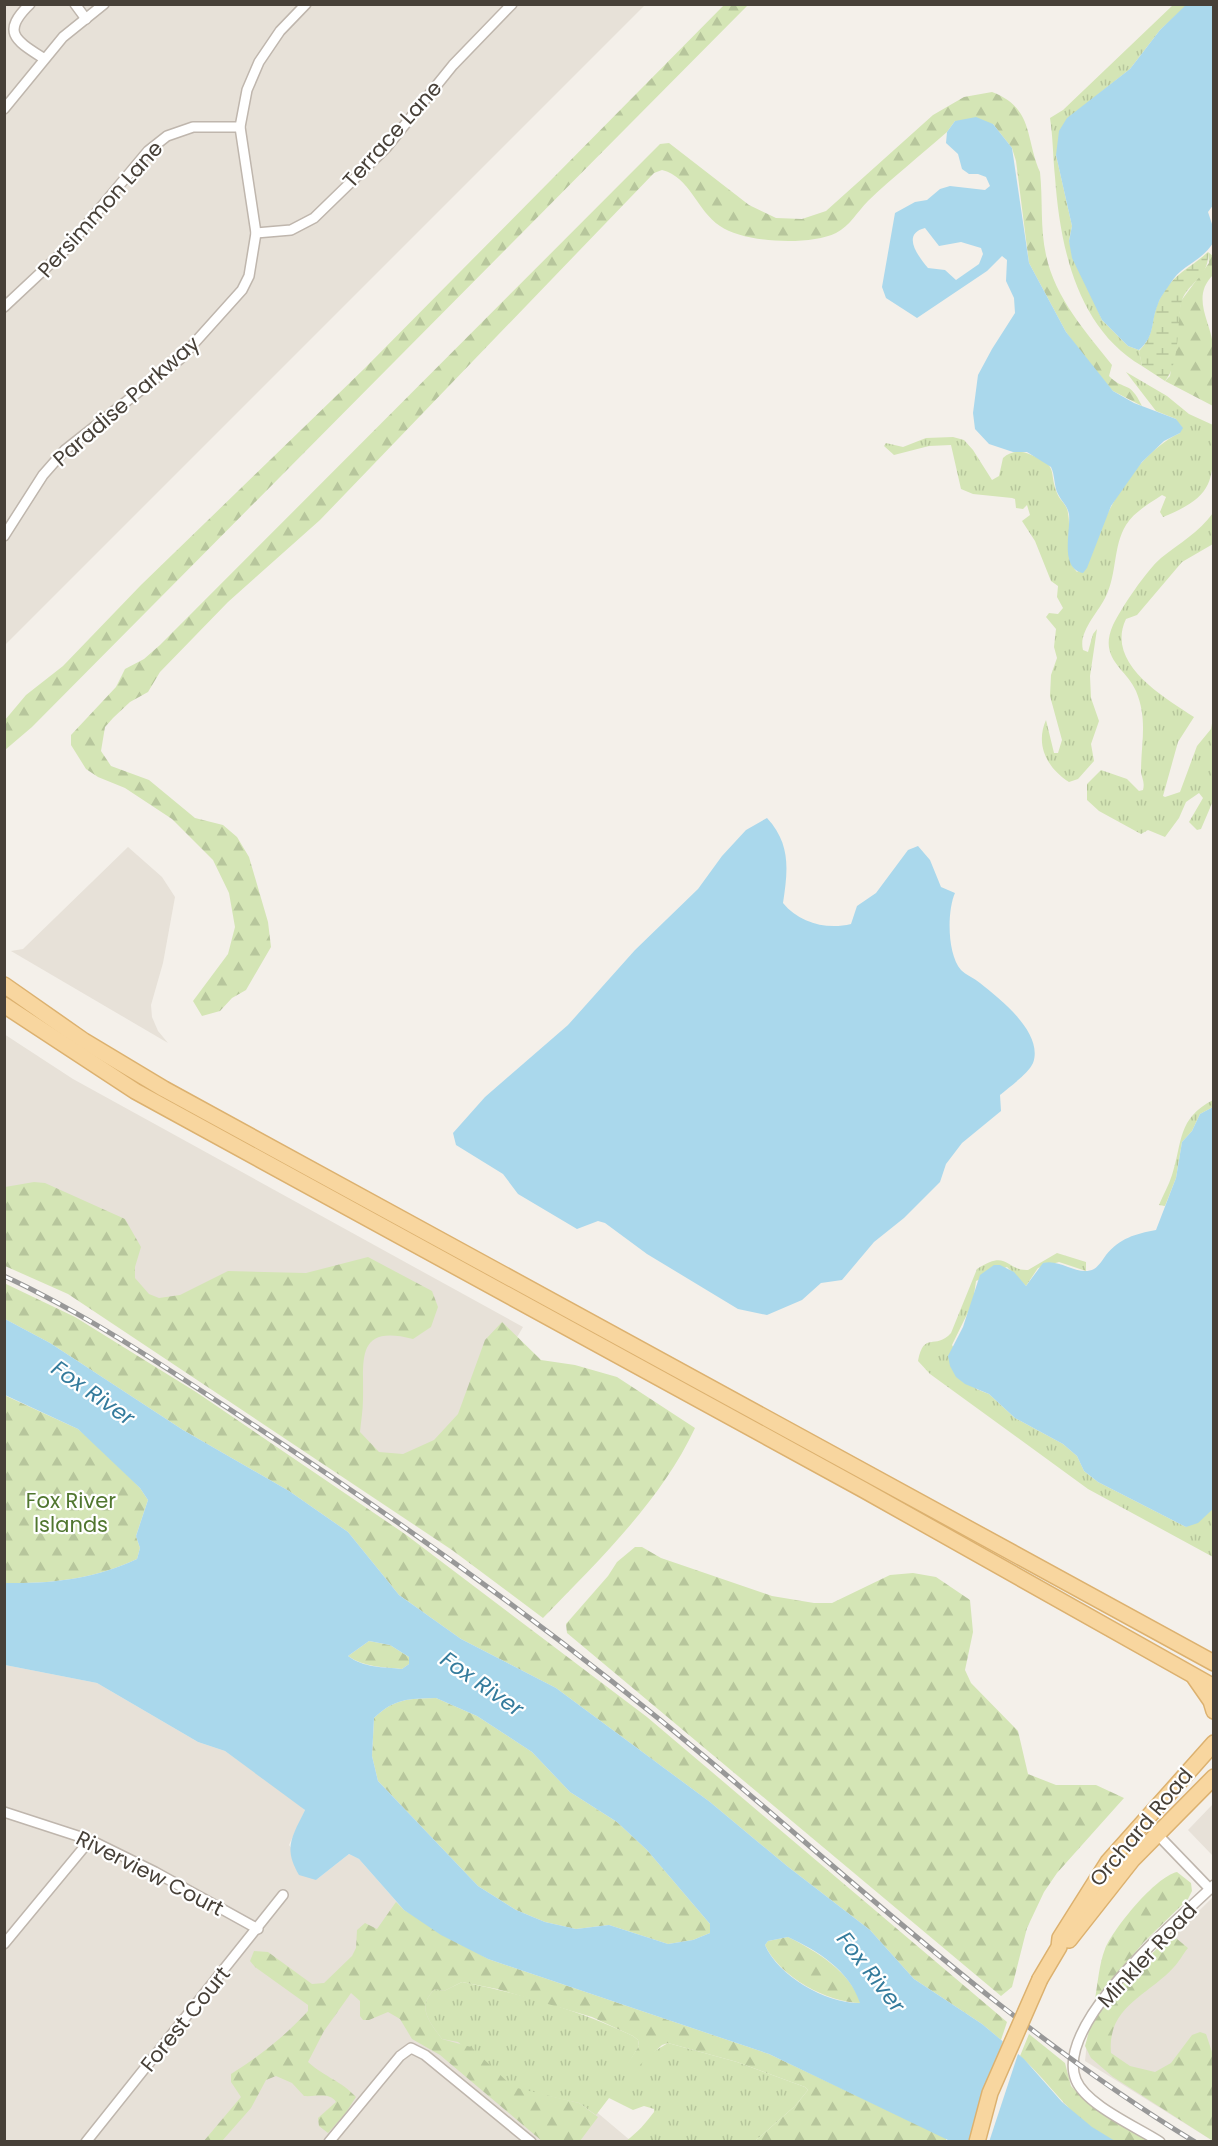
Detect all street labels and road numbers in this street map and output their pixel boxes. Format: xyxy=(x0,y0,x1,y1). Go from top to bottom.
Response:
street label: Terrace Lane xyxy=(336,74,448,194)
street label: Persimmon Lane xyxy=(31,134,169,284)
street label: Paradise Parkway xyxy=(46,329,206,473)
street label: Orchard Road xyxy=(1083,1761,1199,1893)
street label: Riverview Court xyxy=(71,1823,229,1923)
street label: Minkler Road xyxy=(1091,1896,1203,2014)
street label: Forest Court xyxy=(134,1960,236,2078)

